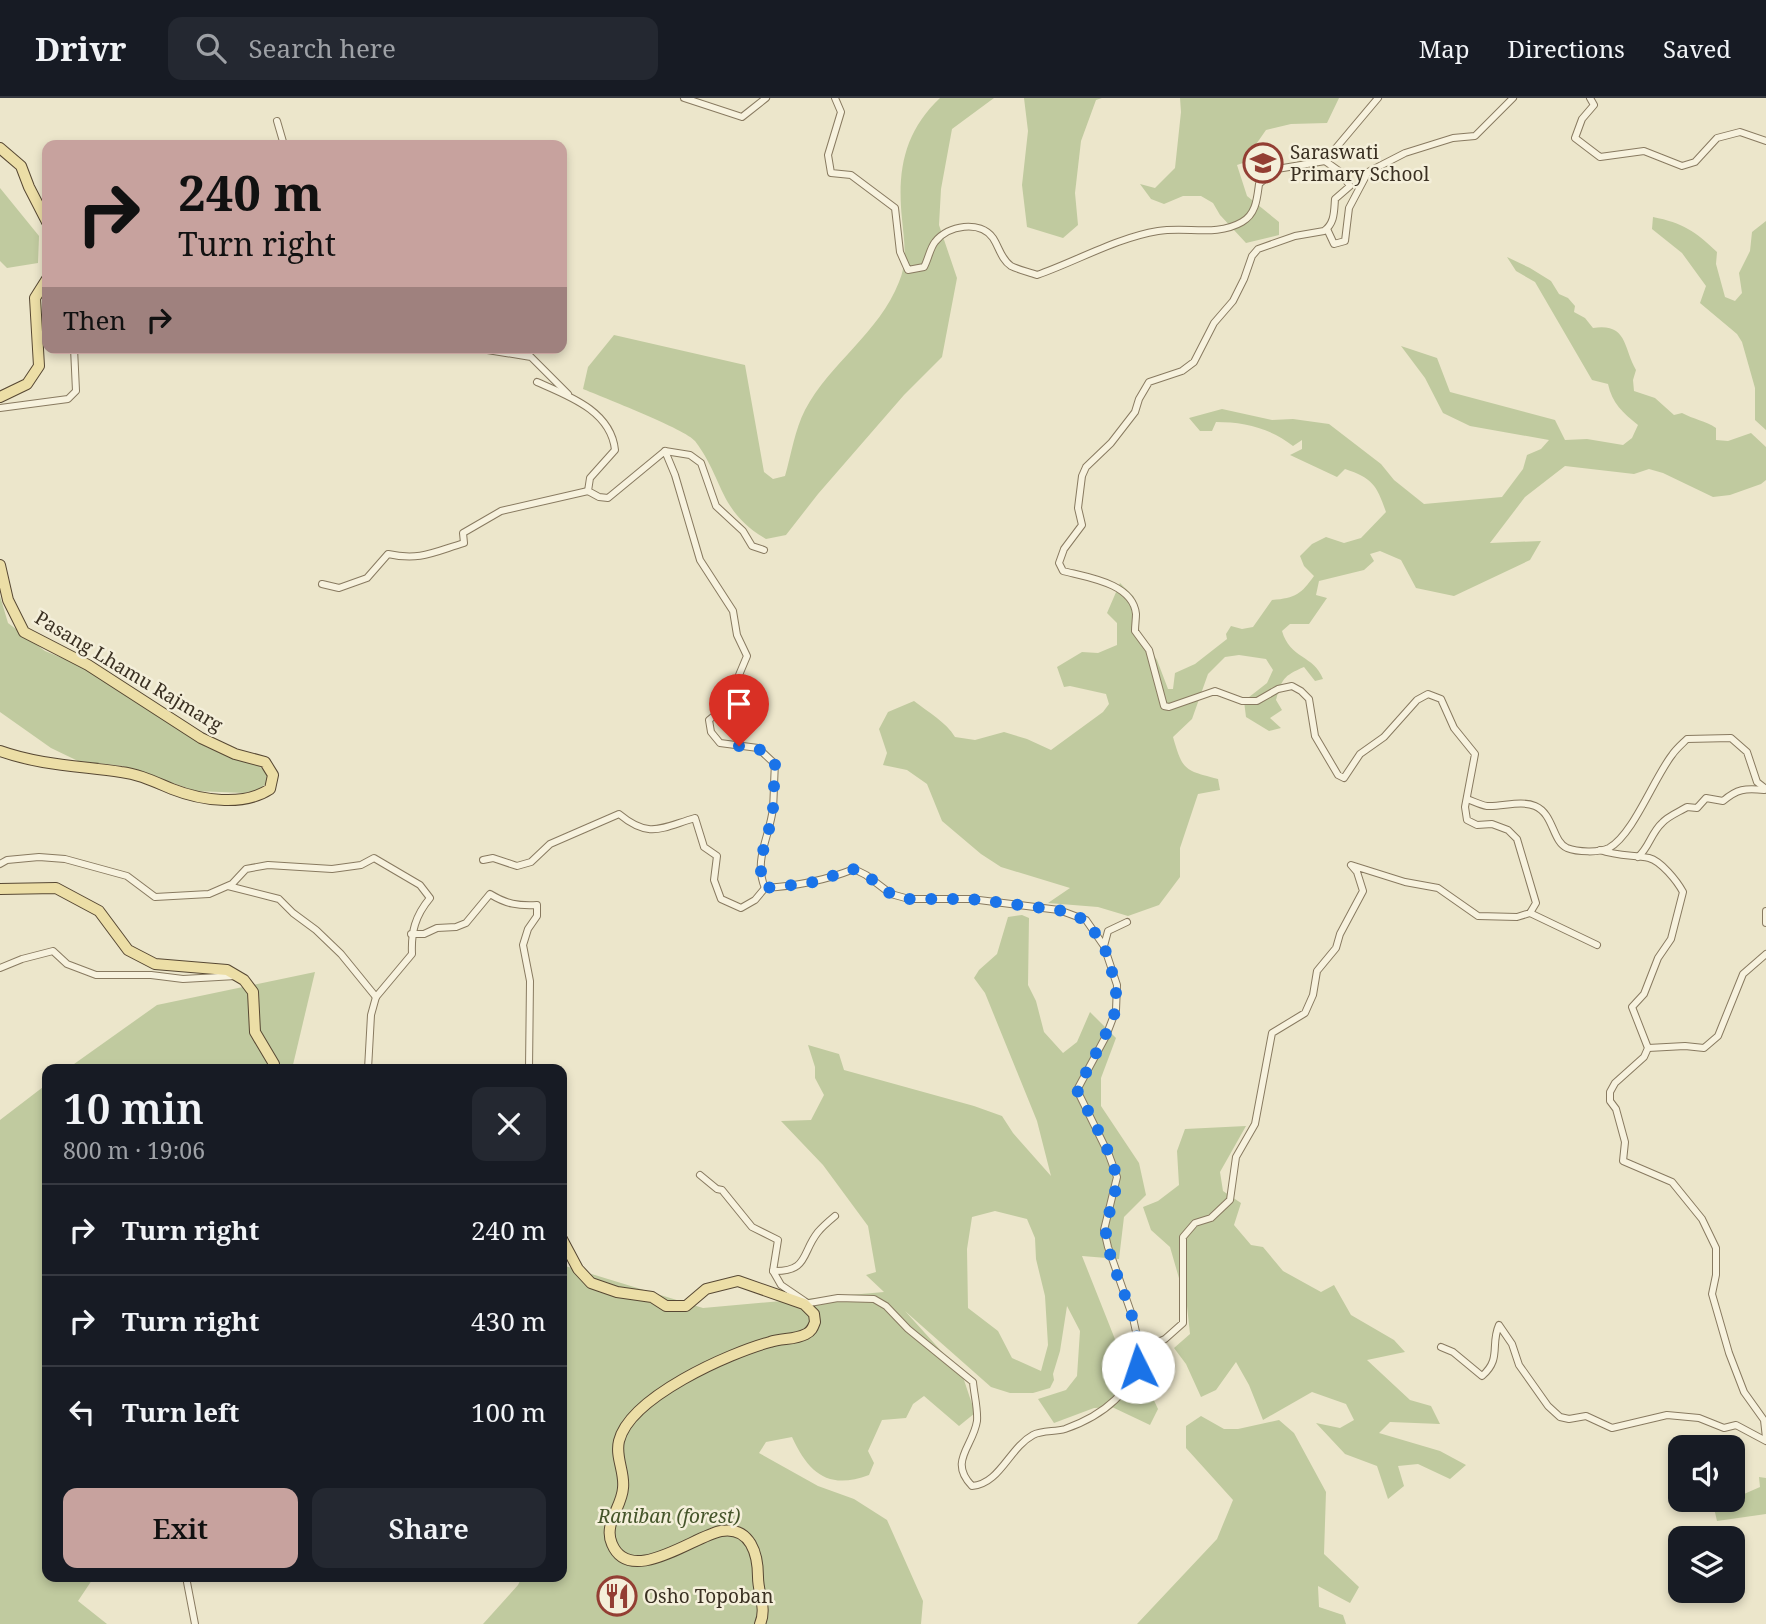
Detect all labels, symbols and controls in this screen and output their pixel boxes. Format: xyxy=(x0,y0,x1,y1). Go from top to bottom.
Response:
search box xyxy=(168,17,658,80)
text: Drivr xyxy=(35,26,126,71)
icon: search xyxy=(192,29,230,67)
text: Search here xyxy=(248,30,396,66)
text: Map xyxy=(1419,32,1470,65)
text: Directions xyxy=(1508,32,1625,65)
text: Saved xyxy=(1663,32,1731,65)
place label: Saraswati Primary School xyxy=(1290,139,1429,187)
school or university icon: Saraswati Primary School xyxy=(1242,142,1284,184)
text: 240 m xyxy=(178,159,322,225)
icon: right xyxy=(63,168,154,259)
text: Turn right xyxy=(178,222,336,265)
icon: right xyxy=(140,301,178,339)
text: Then xyxy=(63,302,126,338)
street label: Pasang Lhamu Rajmarg xyxy=(30,604,228,738)
pin xyxy=(709,674,769,746)
icon: arrive xyxy=(720,685,758,723)
text: 10 min xyxy=(63,1079,204,1136)
button: close xyxy=(472,1087,546,1161)
text: 800 m · 19:06 xyxy=(63,1134,205,1166)
icon: right xyxy=(63,1211,101,1249)
text: Turn right xyxy=(122,1212,259,1248)
text: 240 m xyxy=(471,1212,546,1248)
icon: right xyxy=(63,1302,101,1340)
text: Turn right xyxy=(122,1303,259,1339)
text: 430 m xyxy=(471,1303,546,1339)
position arrow xyxy=(1101,1330,1175,1404)
icon: left xyxy=(63,1393,101,1431)
text: Turn left xyxy=(122,1394,239,1430)
text: 100 m xyxy=(471,1394,546,1430)
map controls xyxy=(1668,1435,1745,1603)
button: sound xyxy=(1668,1435,1745,1512)
button: Exit xyxy=(63,1488,298,1568)
button: Share xyxy=(312,1488,546,1568)
park label: Raniban (forest) xyxy=(597,1503,741,1529)
button: layers xyxy=(1668,1526,1745,1603)
restaurant icon: Osho Topoban xyxy=(596,1575,638,1617)
place label: Osho Topoban xyxy=(644,1583,774,1609)

